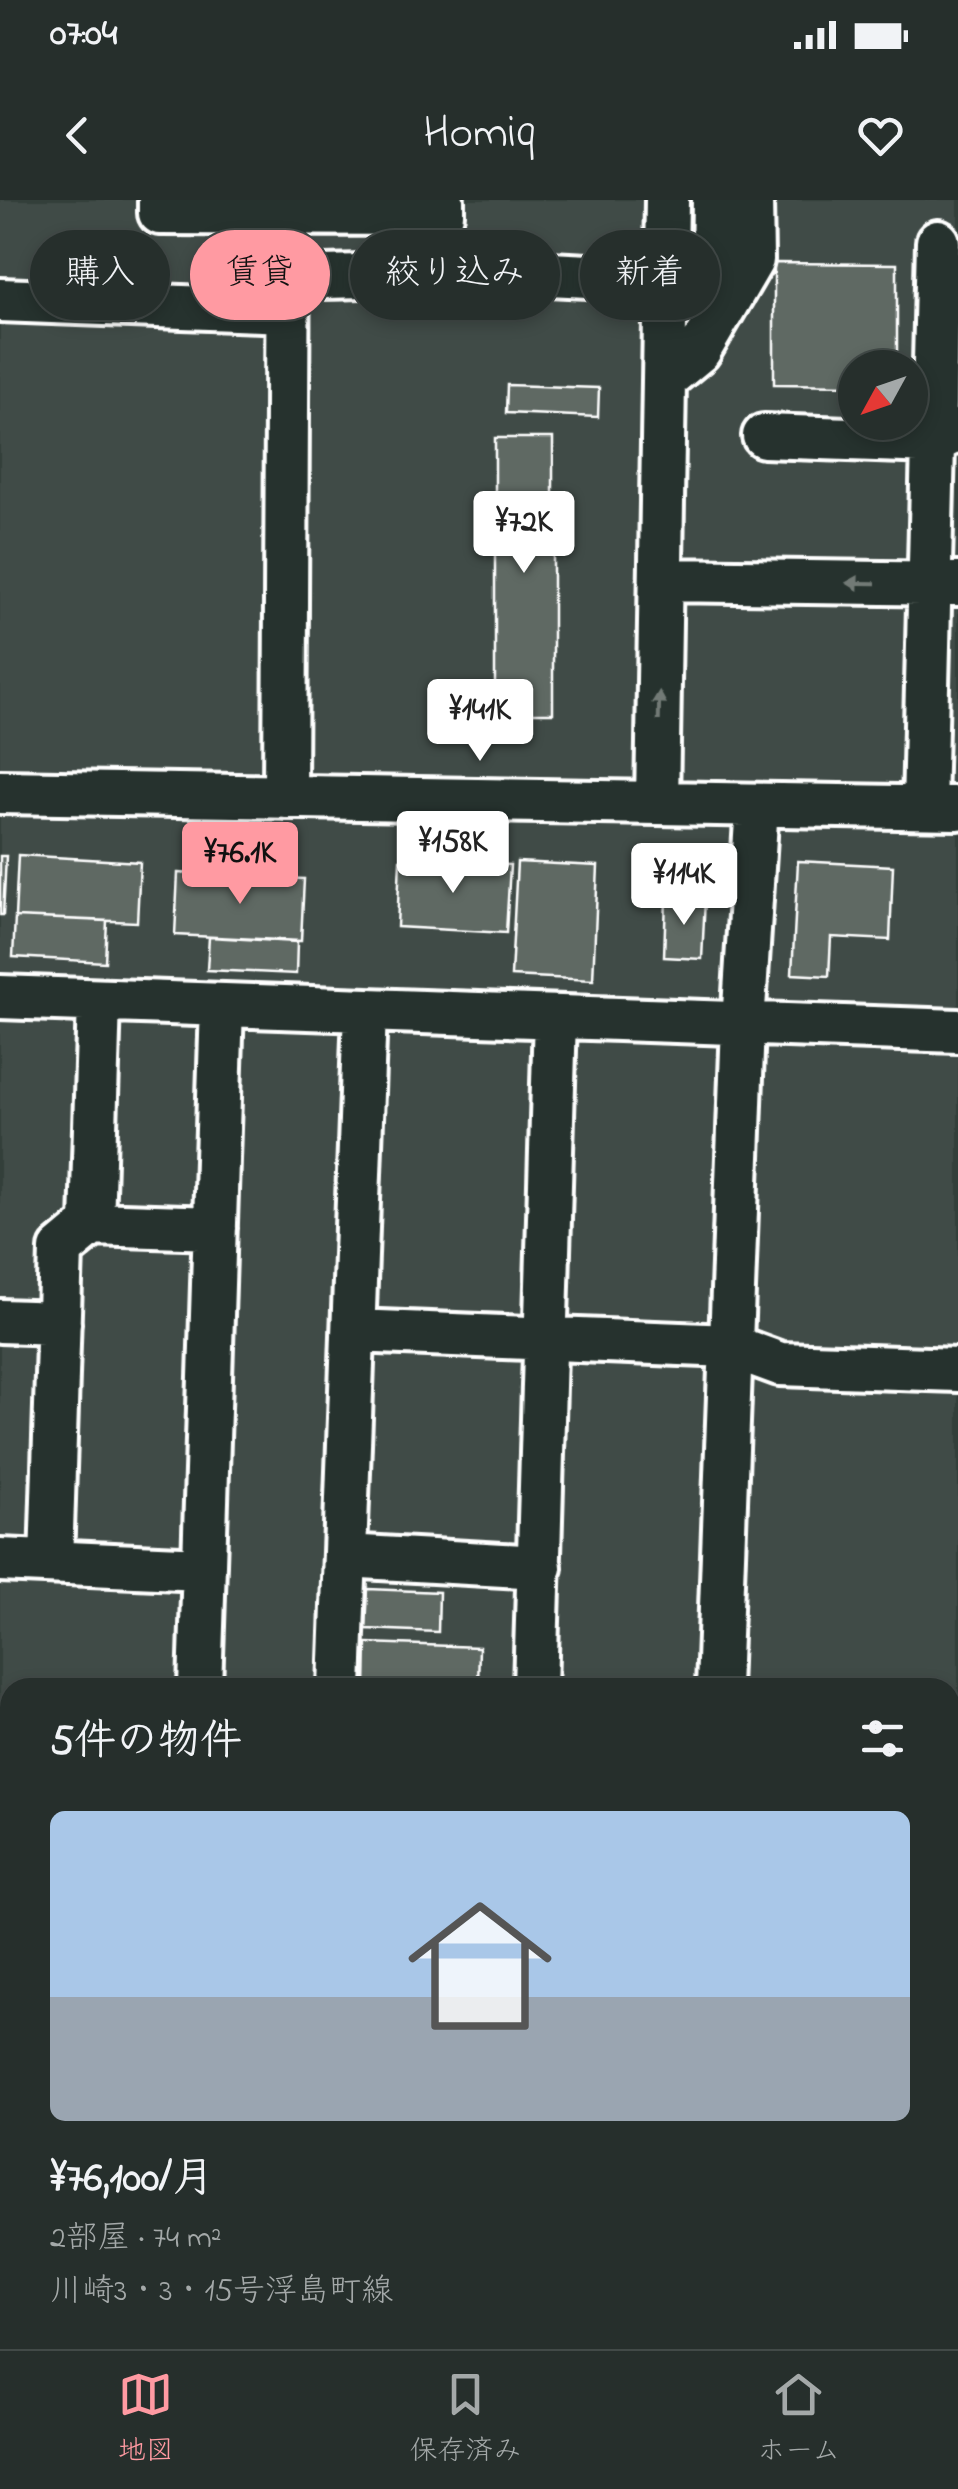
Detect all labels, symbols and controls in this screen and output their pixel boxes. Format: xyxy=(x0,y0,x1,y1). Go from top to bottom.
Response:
text: 07:04 xyxy=(50,7,117,63)
text: Homiq xyxy=(423,102,535,168)
icon: back xyxy=(50,108,105,163)
icon: heart xyxy=(853,108,908,163)
chip: 購入 xyxy=(30,230,170,320)
chip: 賃貸 xyxy=(190,230,330,320)
chip: 絞り込み xyxy=(350,230,560,320)
chip: 新着 xyxy=(580,230,720,320)
north arrow xyxy=(838,350,928,440)
map controls xyxy=(838,350,928,440)
pin: ¥72K xyxy=(465,491,583,576)
text: ¥72K xyxy=(495,500,553,547)
one-way arrow xyxy=(844,575,876,591)
pin: ¥141K xyxy=(410,679,550,764)
text: ¥141K xyxy=(449,688,511,735)
one-way arrow xyxy=(651,689,667,721)
pin: ¥158K xyxy=(383,811,523,896)
text: ¥158K xyxy=(419,820,487,867)
pin: ¥76.1K xyxy=(159,822,321,907)
text: ¥76.1K xyxy=(204,831,276,878)
pin: ¥114K xyxy=(614,843,754,928)
text: ¥114K xyxy=(653,852,715,899)
icon: filters xyxy=(855,1711,910,1766)
text: 5件の物件 xyxy=(50,1712,242,1773)
icon: home xyxy=(390,1876,570,2056)
text: ¥76,100/月 xyxy=(50,2149,214,2210)
text: 2部屋 · 74 m² xyxy=(50,2216,221,2263)
text: 川崎3・3・15号浮島町線 xyxy=(50,2269,393,2316)
tab: 地図 xyxy=(118,2367,174,2473)
tab: 保存済み xyxy=(410,2367,522,2473)
tab: ホーム xyxy=(757,2367,840,2473)

